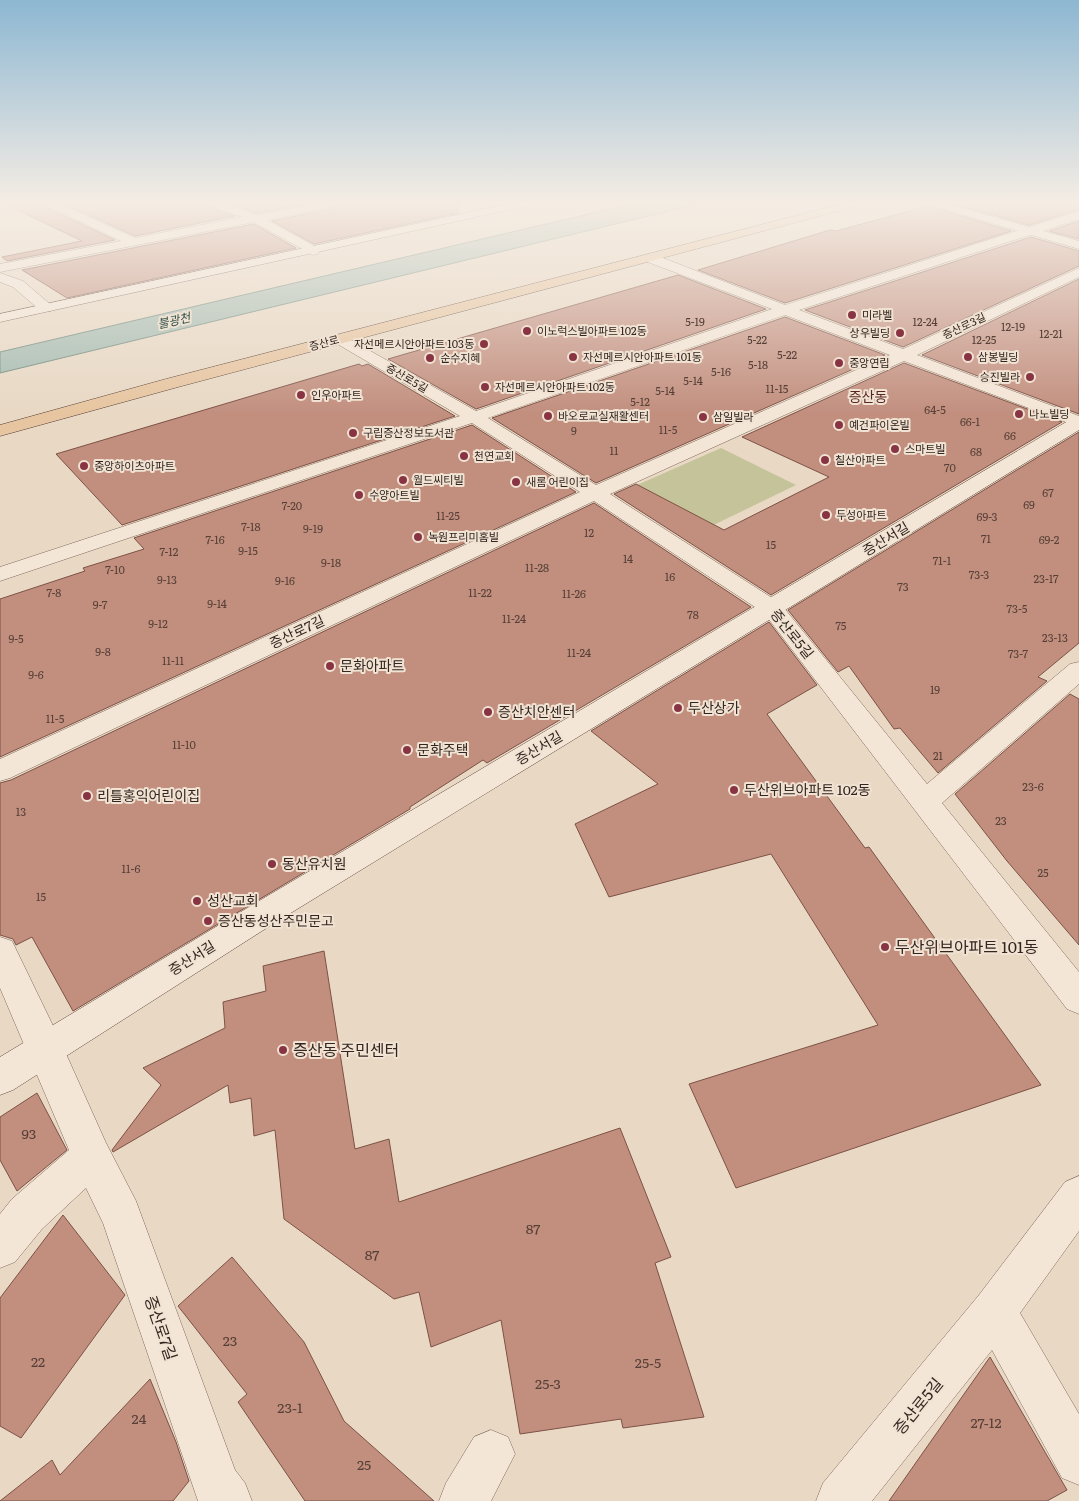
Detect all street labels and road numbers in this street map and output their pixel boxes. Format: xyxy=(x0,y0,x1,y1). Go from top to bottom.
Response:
street label: 증산로3길 xyxy=(939,308,988,342)
street label: 증산로 xyxy=(307,330,340,354)
street label: 증산로5길 xyxy=(384,359,431,396)
street label: 증산서길 xyxy=(858,516,913,560)
street label: 증산로5길 xyxy=(767,604,819,662)
street label: 증산로7길 xyxy=(266,610,327,653)
street label: 증산서길 xyxy=(511,725,566,769)
street label: 증산서길 xyxy=(164,935,219,979)
street label: 증산로7길 xyxy=(140,1292,184,1363)
street label: 증산로5길 xyxy=(887,1372,948,1439)

